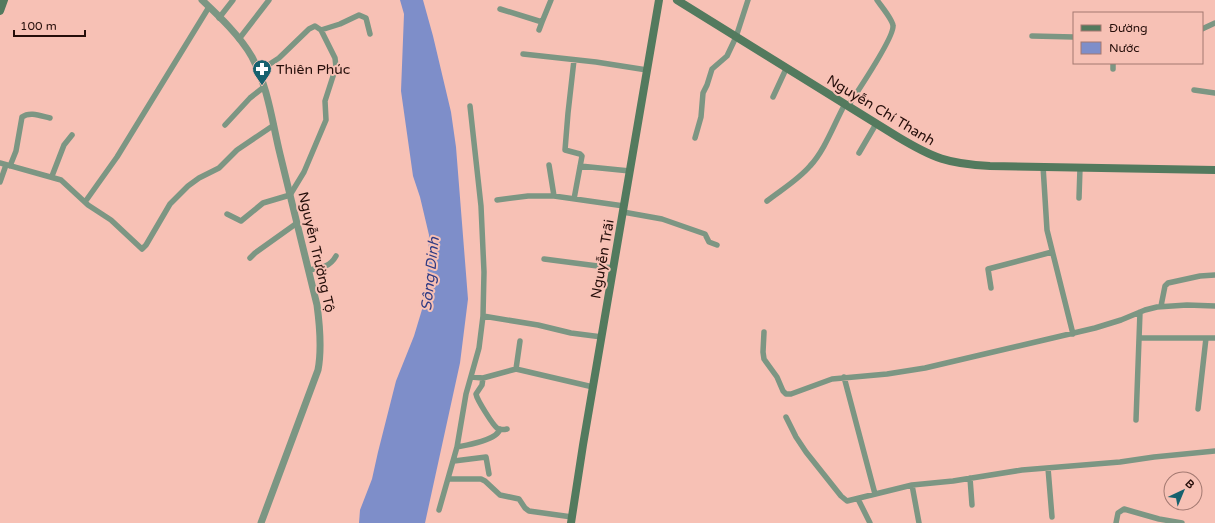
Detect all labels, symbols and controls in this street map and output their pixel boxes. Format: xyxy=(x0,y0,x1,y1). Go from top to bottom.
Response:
scale bar xyxy=(14,12,85,38)
legend xyxy=(1073,12,1203,64)
text: 100 m xyxy=(20,19,57,33)
text: Đường xyxy=(1109,21,1148,35)
text: Nước xyxy=(1109,41,1140,55)
pharmacy icon: Thiên Phúc xyxy=(251,58,273,86)
place label: Thiên Phúc xyxy=(276,61,350,78)
street label: Nguyễn Chí Thanh xyxy=(824,71,938,149)
street label: Nguyễn Trường Tộ xyxy=(294,190,339,314)
street label: Nguyễn Trãi xyxy=(587,218,618,300)
water label: Sông Dinh xyxy=(417,235,443,312)
north arrow xyxy=(1163,471,1203,511)
text: B xyxy=(1182,477,1197,492)

